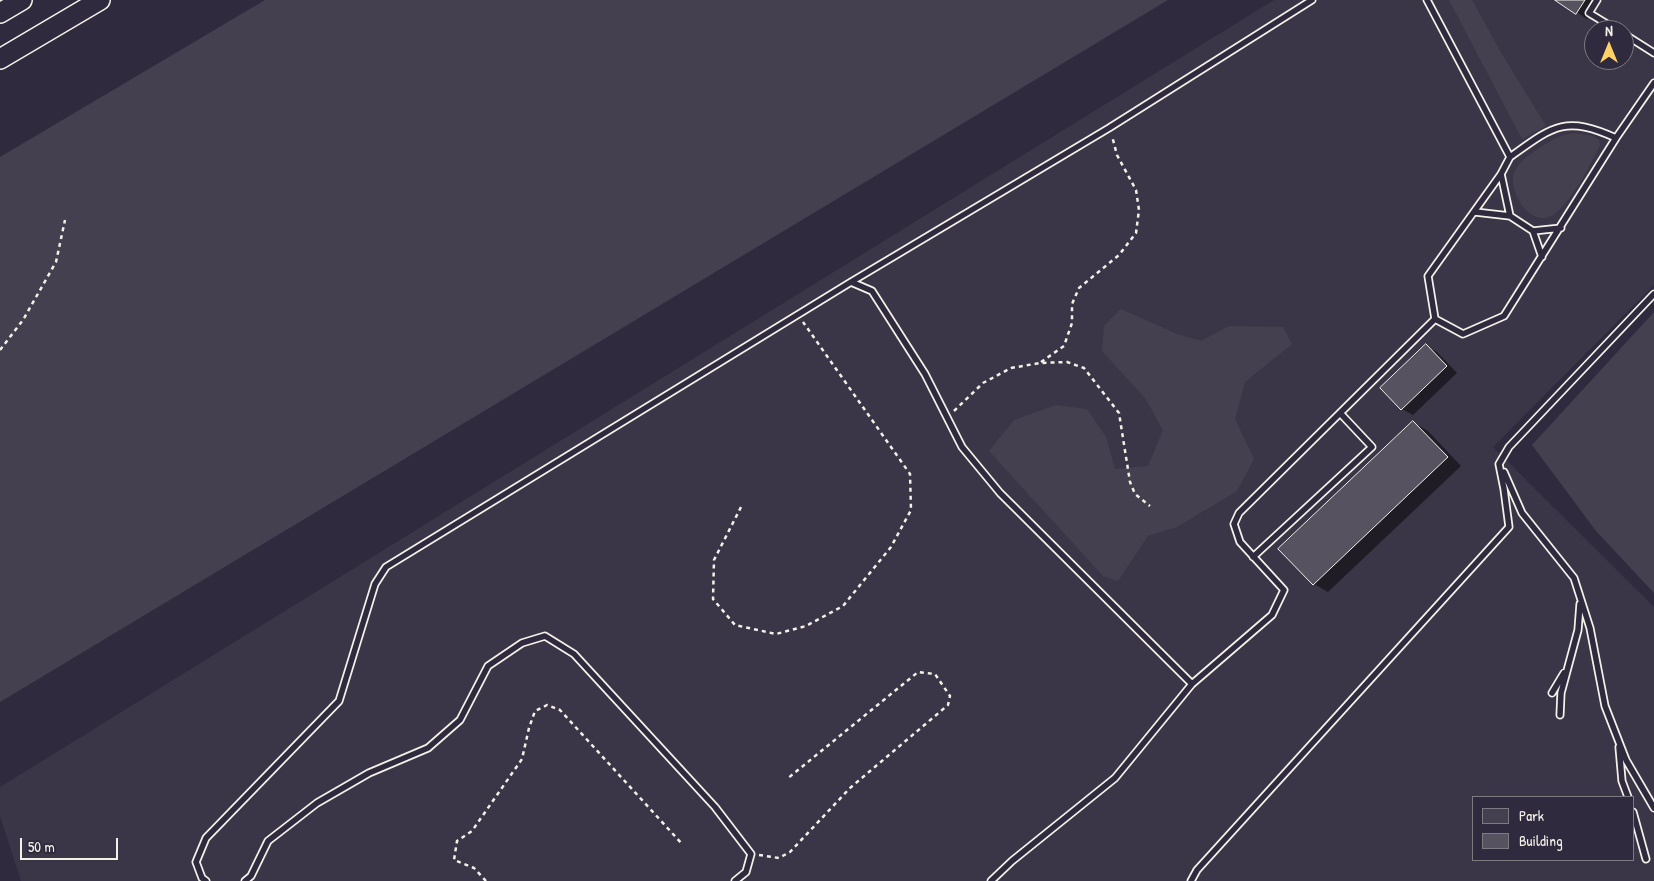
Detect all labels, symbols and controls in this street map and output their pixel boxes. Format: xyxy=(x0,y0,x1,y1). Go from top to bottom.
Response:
north arrow xyxy=(1584,20,1634,70)
text: N xyxy=(1605,21,1613,40)
legend xyxy=(1472,796,1634,861)
text: Park xyxy=(1519,805,1544,826)
scale bar xyxy=(22,828,120,860)
text: Building xyxy=(1519,830,1563,851)
text: 50 m xyxy=(28,836,55,857)

